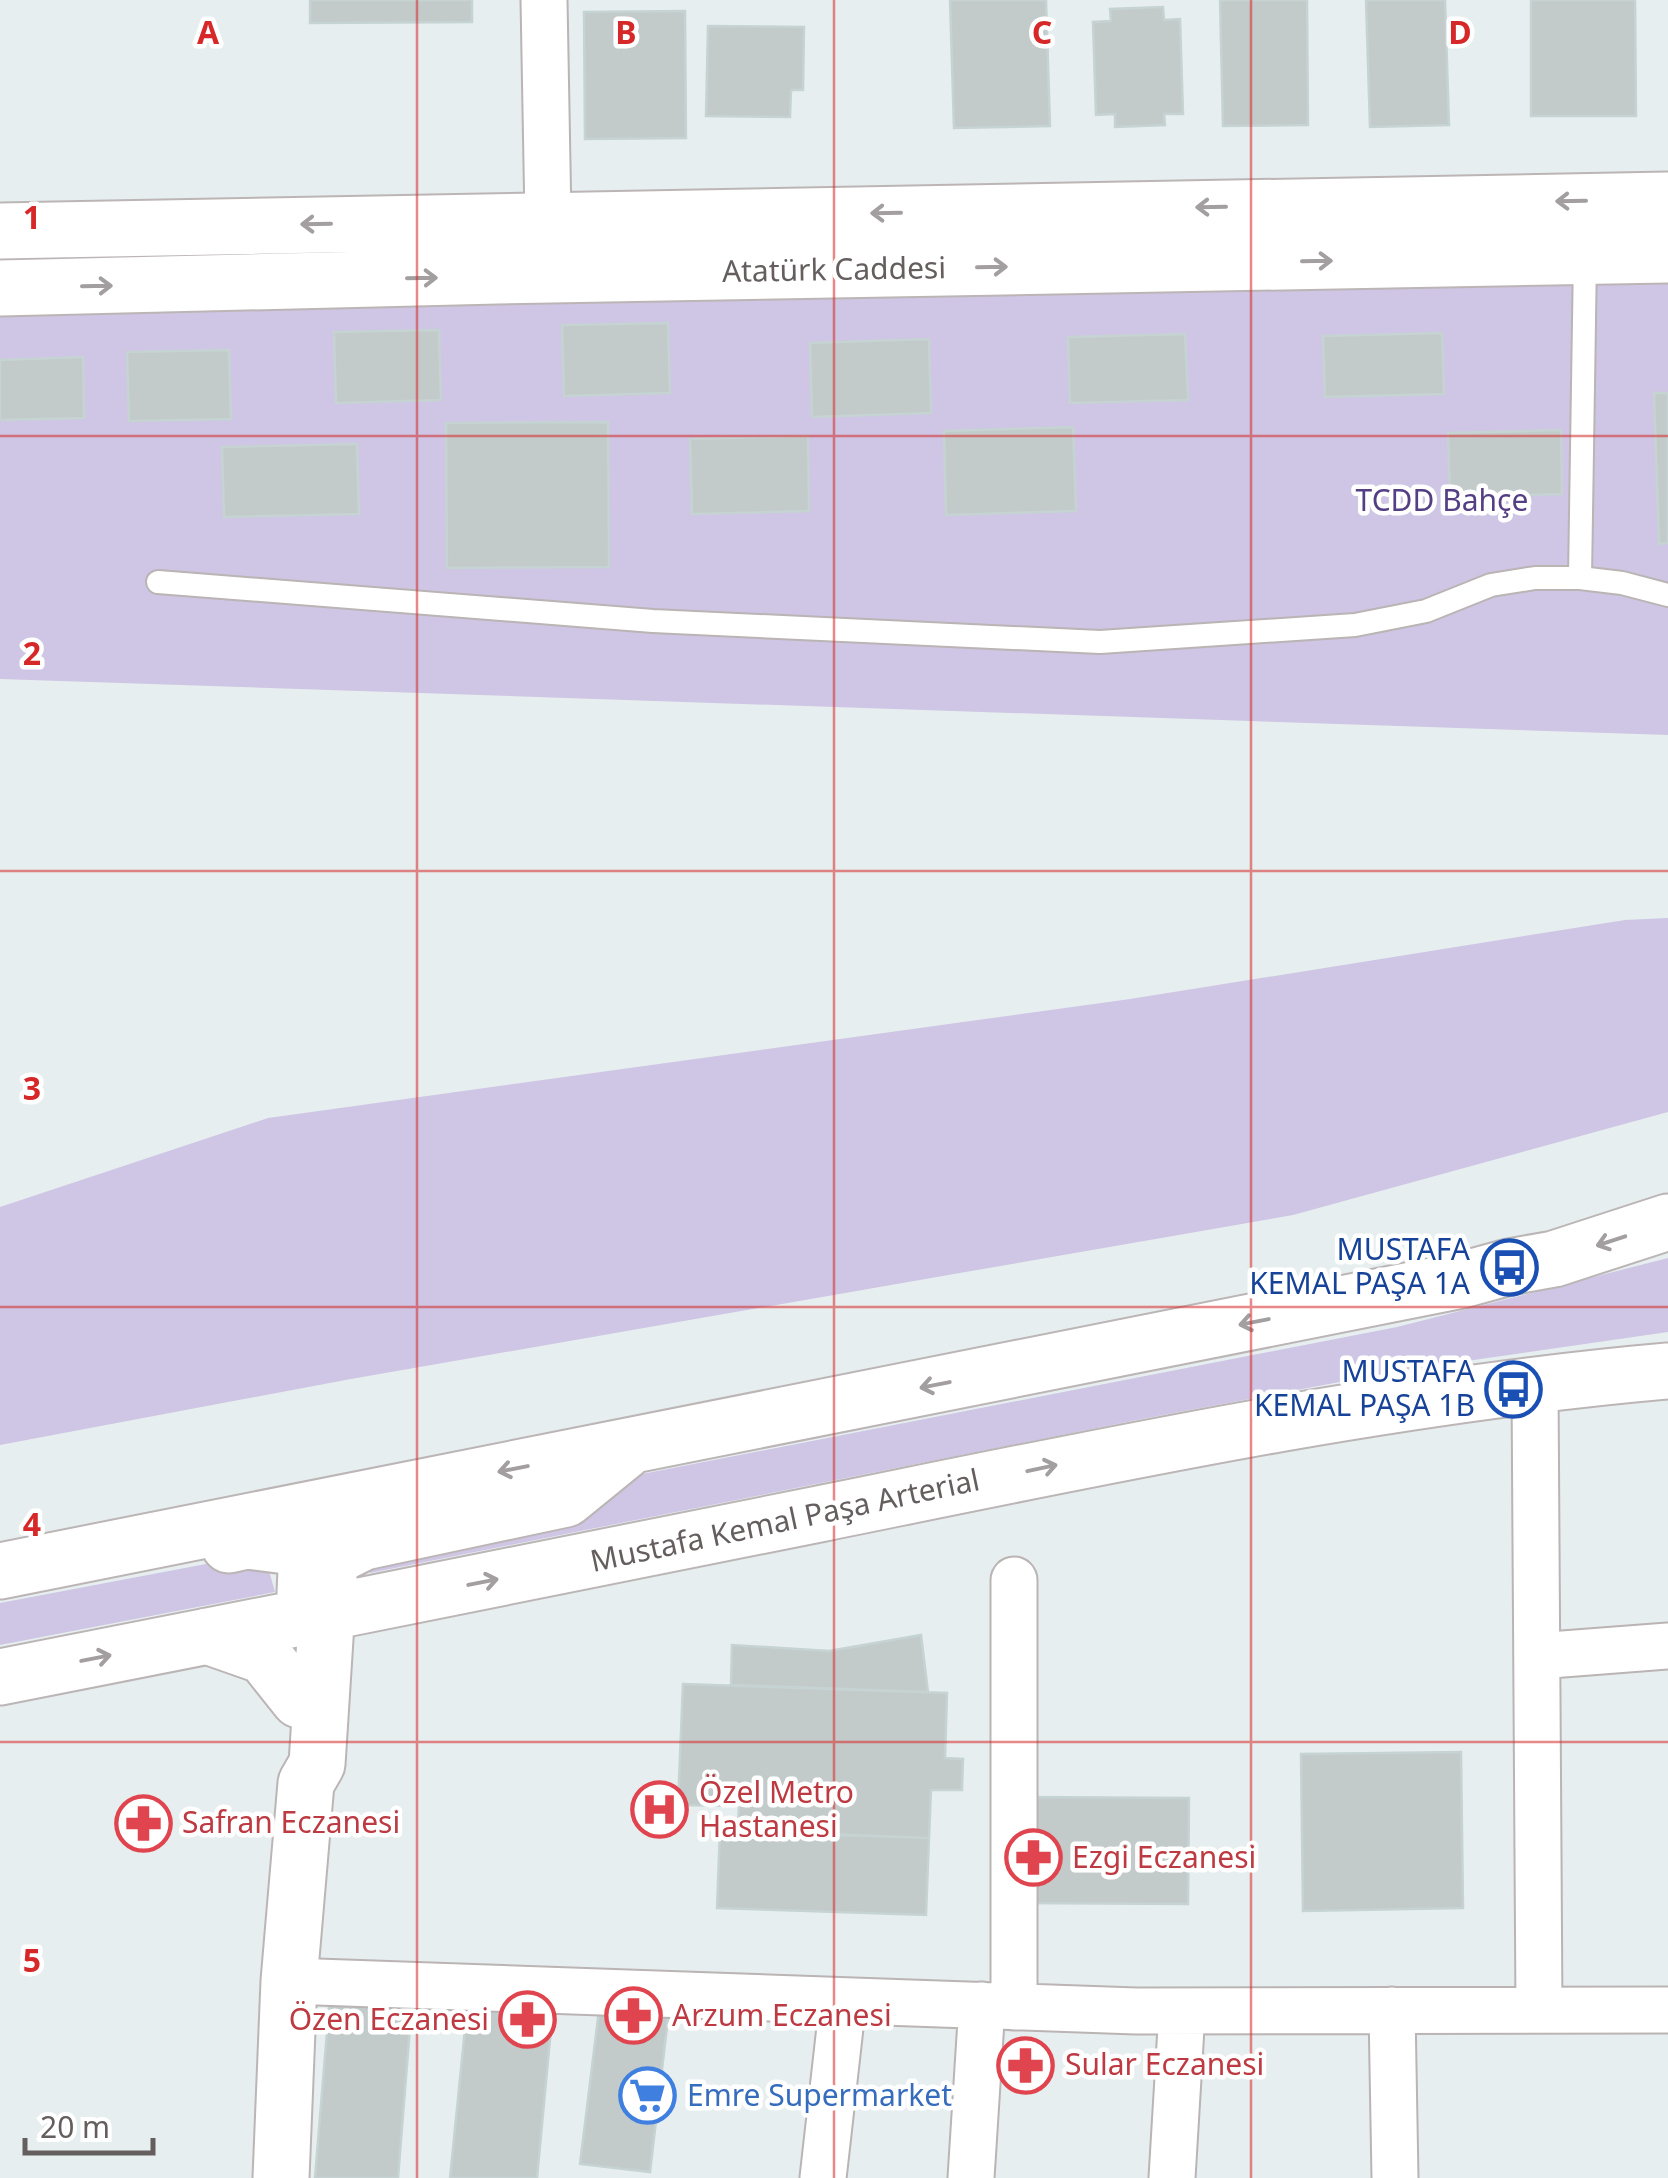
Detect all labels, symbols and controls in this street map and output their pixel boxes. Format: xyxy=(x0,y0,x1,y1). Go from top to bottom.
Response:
text: A xyxy=(197,10,220,53)
text: B xyxy=(615,10,637,53)
text: C xyxy=(1032,10,1052,53)
text: D xyxy=(1448,10,1472,53)
one-way arrow xyxy=(1555,192,1587,211)
text: 1 xyxy=(23,195,41,238)
one-way arrow xyxy=(1195,198,1227,217)
one-way arrow xyxy=(870,204,902,222)
one-way arrow xyxy=(300,214,332,233)
street label: Atatürk Caddesi xyxy=(722,246,946,291)
one-way arrow xyxy=(1301,252,1333,271)
one-way arrow xyxy=(976,258,1008,276)
one-way arrow xyxy=(406,268,438,287)
one-way arrow xyxy=(81,276,113,295)
park label: TCDD Bahçe xyxy=(1356,479,1528,520)
text: 2 xyxy=(23,631,41,674)
text: 3 xyxy=(23,1066,41,1109)
place label: MUSTAFA KEMAL PAŞA 1A xyxy=(1249,1228,1471,1303)
one-way arrow xyxy=(1596,1233,1628,1251)
bus stop icon: MUSTAFA KEMAL PAŞA 1A xyxy=(1479,1237,1539,1297)
one-way arrow xyxy=(1238,1313,1270,1332)
place label: MUSTAFA KEMAL PAŞA 1B xyxy=(1254,1350,1476,1425)
bus stop icon: MUSTAFA KEMAL PAŞA 1B xyxy=(1484,1359,1544,1419)
one-way arrow xyxy=(920,1377,952,1396)
street label: Mustafa Kemal Paşa Arterial xyxy=(586,1458,983,1581)
one-way arrow xyxy=(1025,1458,1057,1477)
one-way arrow xyxy=(498,1461,530,1480)
text: 4 xyxy=(23,1502,41,1545)
one-way arrow xyxy=(466,1571,498,1590)
one-way arrow xyxy=(79,1647,111,1666)
place label: Özel Metro Hastanesi xyxy=(699,1771,854,1846)
hospital icon: Özel Metro Hastanesi xyxy=(630,1780,690,1840)
pharmacy icon: Safran Eczanesi xyxy=(113,1793,173,1853)
place label: Safran Eczanesi xyxy=(182,1801,400,1842)
pharmacy icon: Ezgi Eczanesi xyxy=(1003,1828,1063,1888)
place label: Ezgi Eczanesi xyxy=(1072,1836,1256,1877)
text: 5 xyxy=(23,1938,41,1981)
pharmacy icon: Arzum Eczanesi xyxy=(603,1986,663,2046)
pharmacy icon: Özen Eczanesi xyxy=(498,1990,558,2050)
place label: Arzum Eczanesi xyxy=(672,1994,892,2035)
place label: Özen Eczanesi xyxy=(289,1998,489,2039)
pharmacy icon: Sular Eczanesi xyxy=(996,2035,1056,2095)
place label: Sular Eczanesi xyxy=(1065,2043,1264,2084)
supermarket icon: Emre Supermarket xyxy=(618,2066,678,2126)
place label: Emre Supermarket xyxy=(687,2074,952,2115)
scale bar xyxy=(25,2093,152,2155)
text: 20 m xyxy=(40,2106,110,2147)

